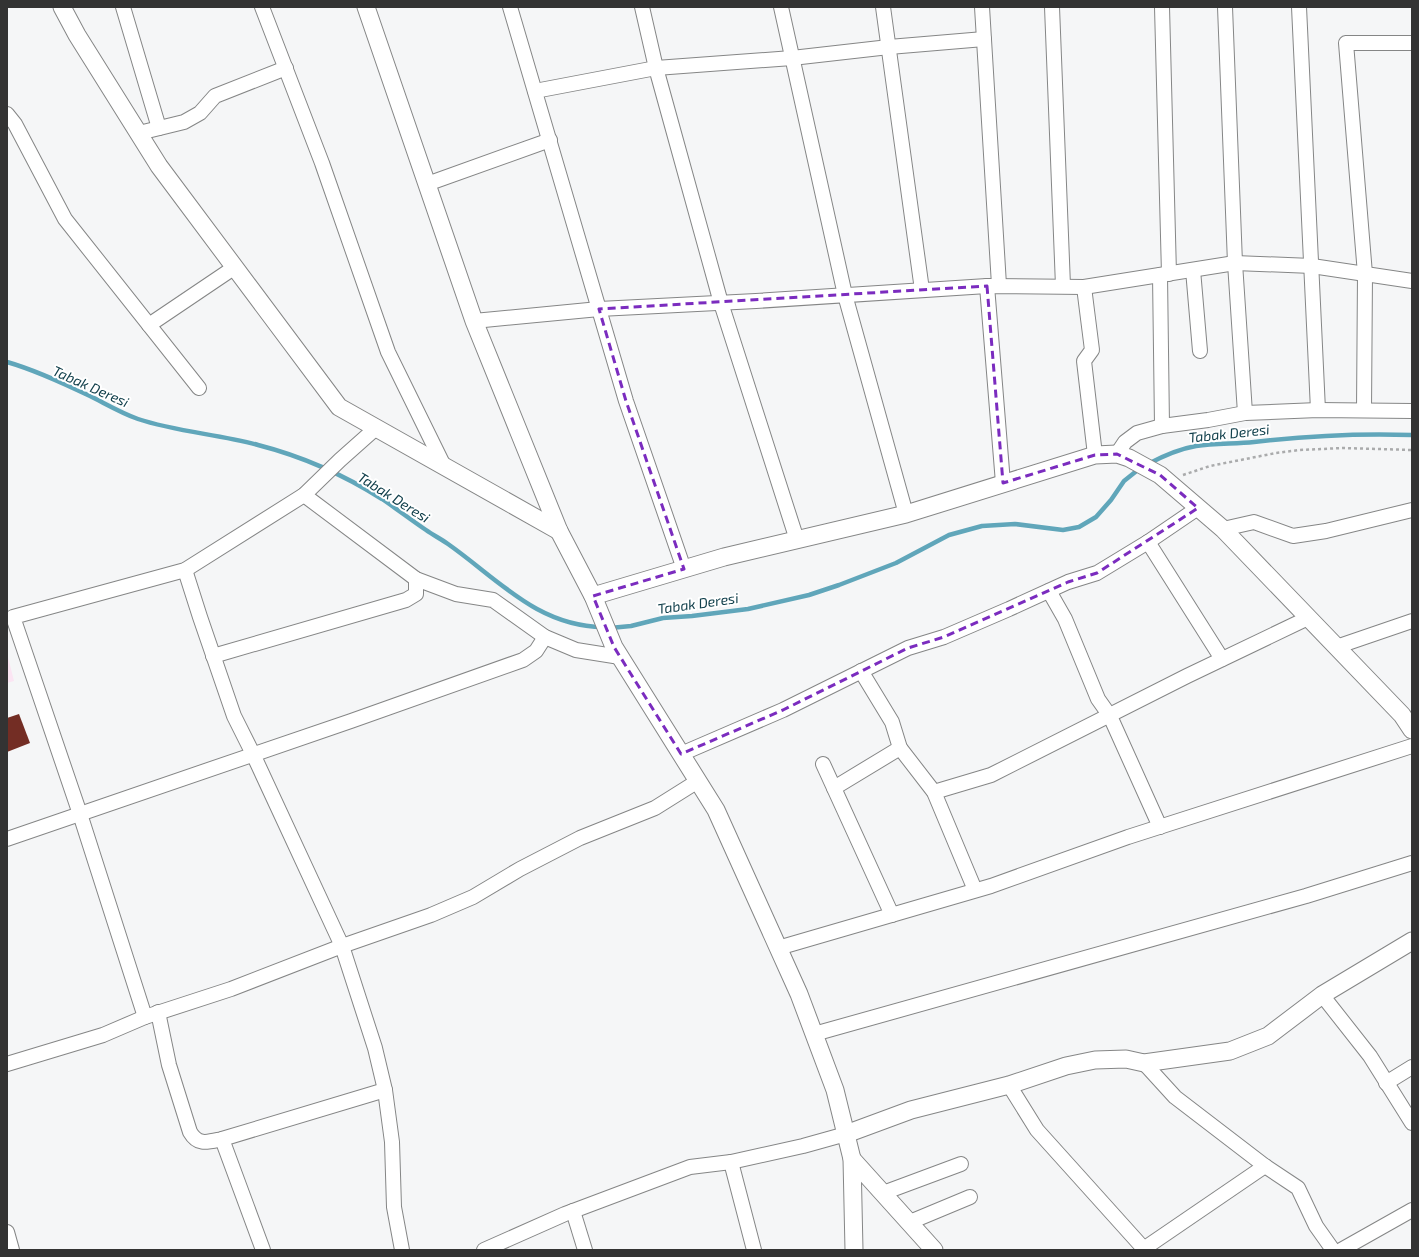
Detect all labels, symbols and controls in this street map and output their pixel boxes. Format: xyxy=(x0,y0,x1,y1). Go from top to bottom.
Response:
water label: Tabak Deresi xyxy=(50,362,132,411)
water label: Tabak Deresi xyxy=(1188,420,1271,446)
water label: Tabak Deresi xyxy=(355,468,433,526)
water label: Tabak Deresi xyxy=(657,589,740,617)

